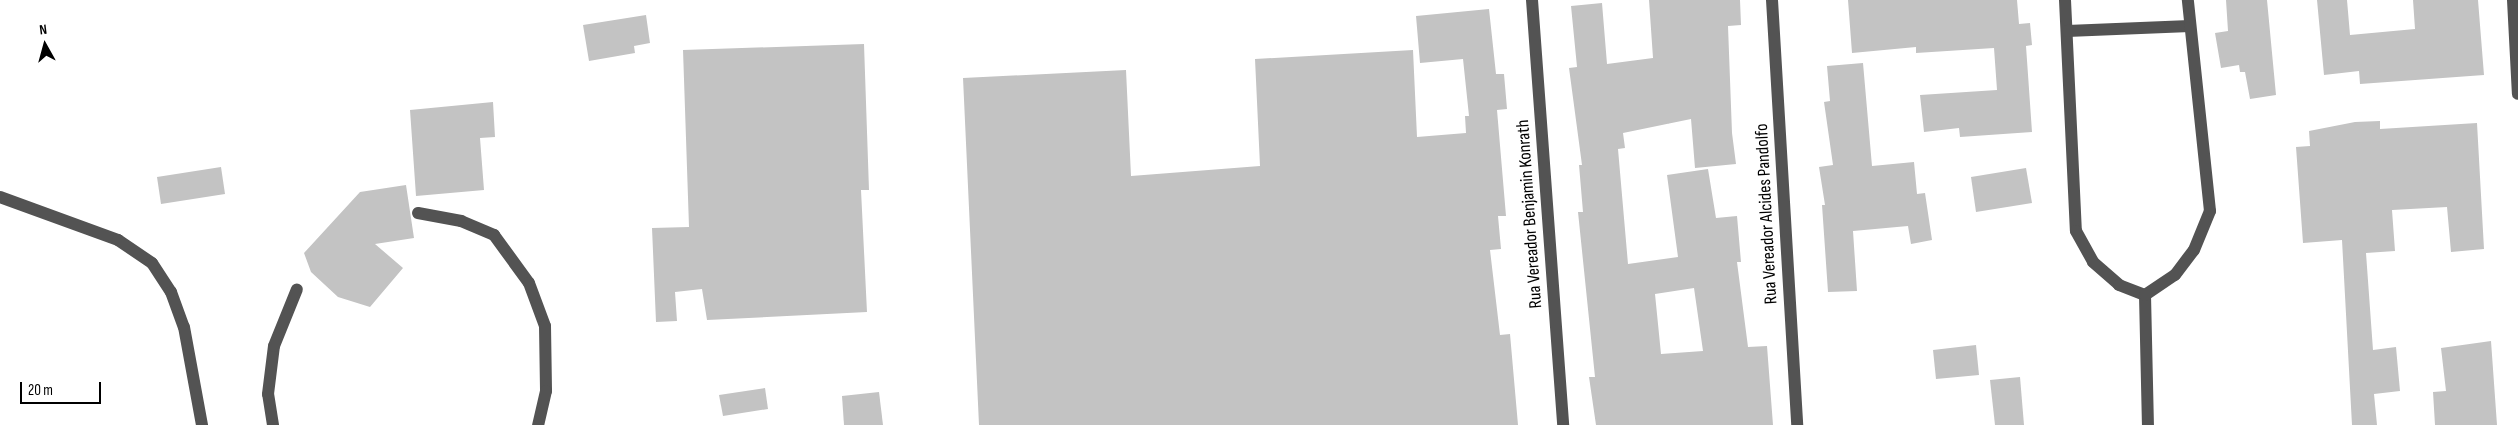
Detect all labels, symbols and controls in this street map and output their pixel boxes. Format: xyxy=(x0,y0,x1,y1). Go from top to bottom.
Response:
north arrow xyxy=(20,20,70,70)
text: N xyxy=(38,21,48,39)
street label: Rua Vereador Benjamin Konrath xyxy=(1513,119,1547,309)
street label: Rua Vereador Alcides Pandolfo xyxy=(1751,123,1783,305)
scale bar xyxy=(22,372,104,404)
text: 20 m xyxy=(28,381,53,400)

